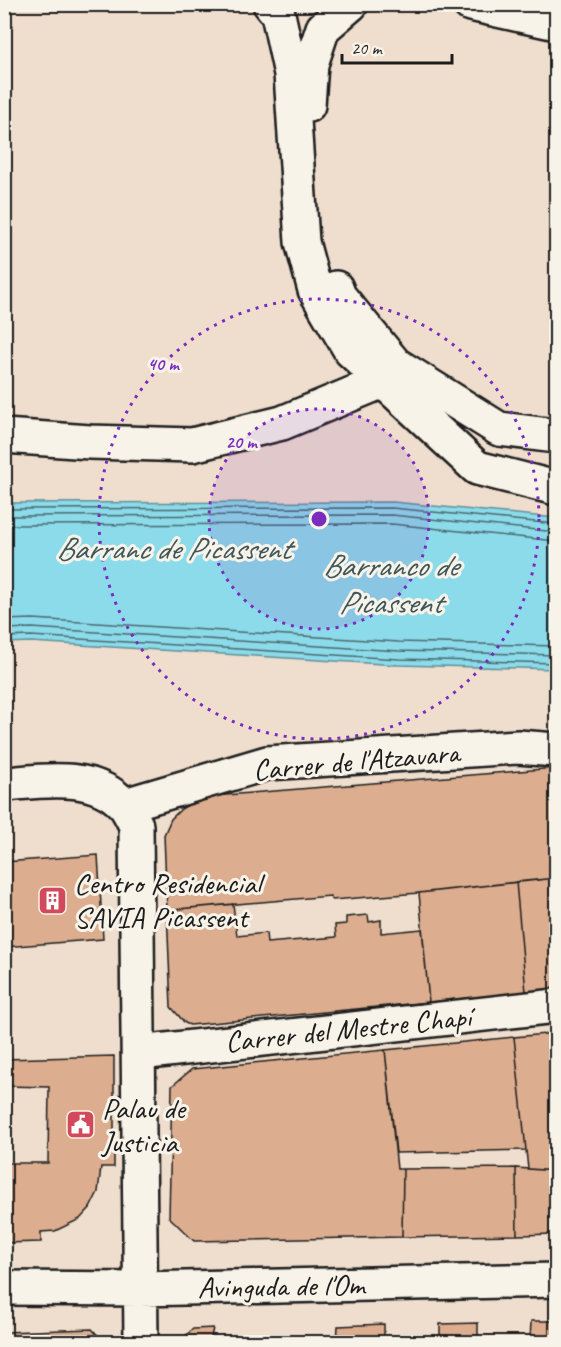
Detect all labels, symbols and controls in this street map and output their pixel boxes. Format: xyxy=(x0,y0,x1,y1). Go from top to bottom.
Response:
scale bar xyxy=(342,27,452,65)
text: 20 m xyxy=(351,37,384,59)
text: 40 m xyxy=(148,353,180,375)
text: 20 m xyxy=(226,431,258,453)
centre of rings xyxy=(309,509,329,529)
water label: Barranc de Picassent xyxy=(56,528,296,569)
water label: Barranco de Picassent xyxy=(323,545,462,623)
street label: Carrer de l'Atzavara xyxy=(251,733,463,789)
place label: Centro Residencial SAVIA Picassent xyxy=(74,864,266,936)
building icon: Centro Residencial SAVIA Picassent xyxy=(37,884,69,916)
street label: Carrer del Mestre Chapí xyxy=(223,997,479,1061)
place label: Palau de Justicia xyxy=(100,1089,187,1161)
public building icon: Palau de Justicia xyxy=(65,1109,97,1141)
street label: Avinguda de l'Om xyxy=(197,1266,367,1306)

